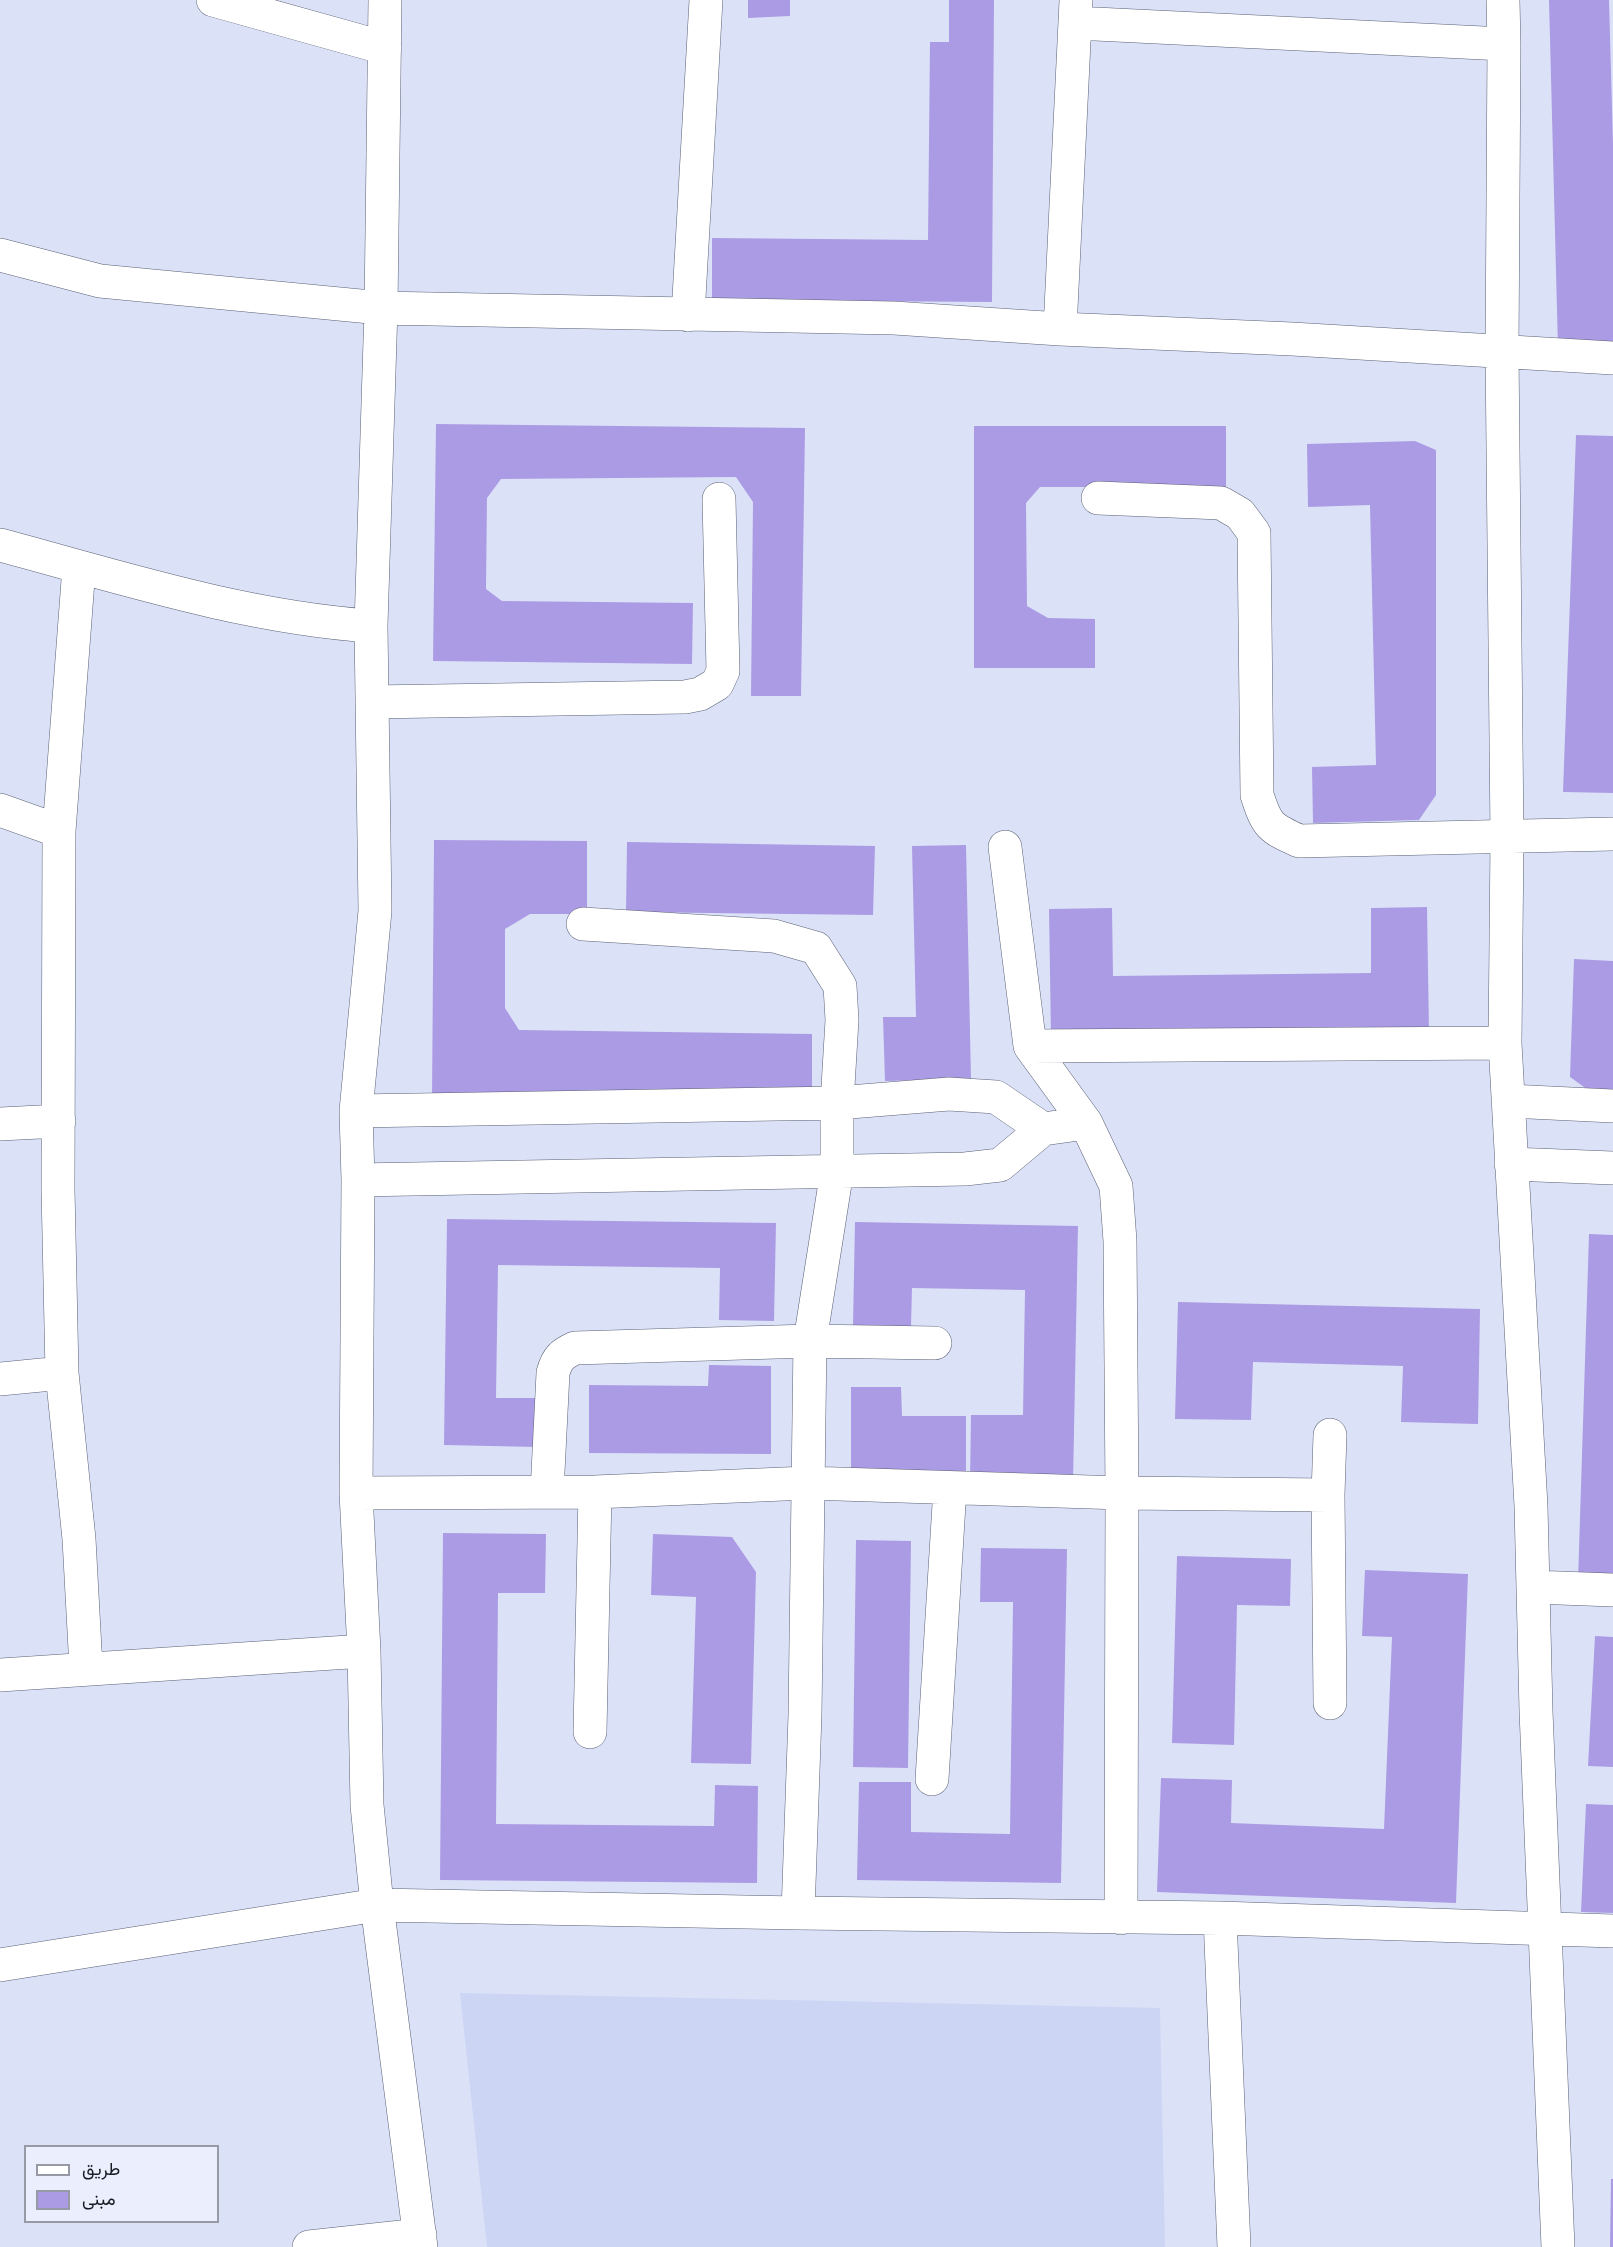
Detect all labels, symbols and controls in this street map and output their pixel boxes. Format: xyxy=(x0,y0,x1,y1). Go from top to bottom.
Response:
legend xyxy=(24,2145,219,2223)
text: طريق xyxy=(82,2156,120,2180)
text: مبنى xyxy=(82,2186,116,2210)

